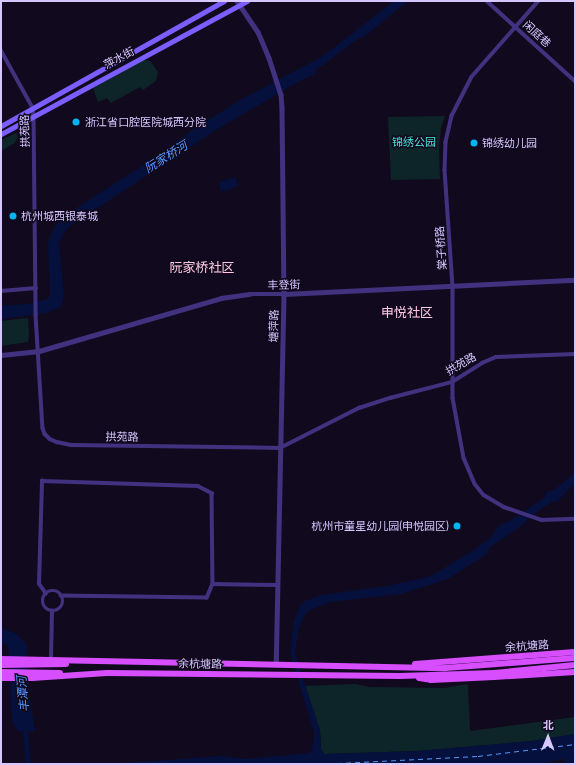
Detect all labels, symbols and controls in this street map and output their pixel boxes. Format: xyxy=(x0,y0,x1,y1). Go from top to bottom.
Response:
street label: 闲庭巷 xyxy=(520,18,554,50)
street label: 萍水街 xyxy=(101,44,137,72)
street label: 拱苑路 xyxy=(18,114,32,148)
place label: 浙江省口腔医院城西分院 xyxy=(85,115,206,129)
marker: 浙江省口腔医院城西分院 xyxy=(70,116,82,128)
park label: 锦绣公园 xyxy=(392,135,436,149)
place label: 锦绣幼儿园 xyxy=(482,136,537,150)
water label: 阮家桥河 xyxy=(142,138,190,176)
marker: 锦绣幼儿园 xyxy=(469,138,479,148)
place label: 杭州城西银泰城 xyxy=(21,209,98,223)
marker: 杭州城西银泰城 xyxy=(8,211,18,221)
street label: 棠子桥路 xyxy=(433,226,449,270)
district label: 阮家桥社区 xyxy=(170,259,234,275)
street label: 丰登街 xyxy=(267,278,301,292)
district label: 申悦社区 xyxy=(381,304,433,320)
street label: 塘萍路 xyxy=(267,309,281,343)
street label: 拱苑路 xyxy=(443,350,479,378)
street label: 拱苑路 xyxy=(105,430,139,444)
place label: 杭州市童星幼儿园(申悦园区) xyxy=(311,519,449,533)
marker: 杭州市童星幼儿园(申悦园区) xyxy=(452,521,462,531)
street label: 余杭塘路 xyxy=(505,638,549,654)
street label: 余杭塘路 xyxy=(178,657,222,671)
water label: 丰潭河 xyxy=(14,675,32,713)
north arrow xyxy=(528,717,568,757)
text: 北 xyxy=(543,717,554,733)

